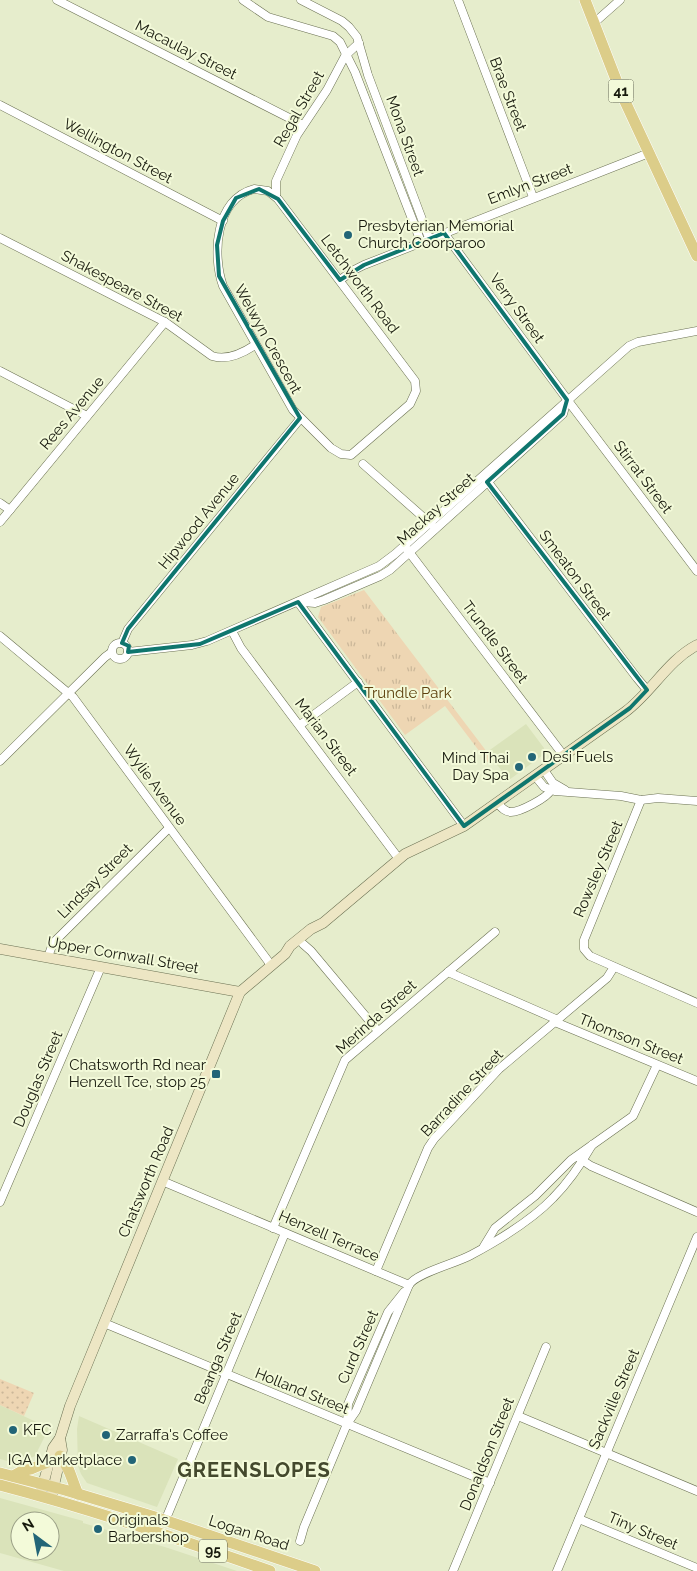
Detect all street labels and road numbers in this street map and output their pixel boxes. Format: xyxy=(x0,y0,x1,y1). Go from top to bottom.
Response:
street label: Macaulay Street xyxy=(132,17,240,83)
street label: Brae Street xyxy=(486,55,530,133)
street label: Regal Street xyxy=(270,68,328,150)
road number: 41 xyxy=(608,80,634,102)
street label: Mona Street xyxy=(382,93,428,179)
street label: Wellington Street xyxy=(60,115,176,187)
street label: Emlyn Street xyxy=(485,160,575,208)
street label: Letchworth Road xyxy=(317,231,403,337)
street label: Shakespeare Street xyxy=(58,246,186,326)
street label: Verry Street xyxy=(486,270,548,346)
street label: Welwyn Crescent xyxy=(230,281,306,397)
street label: Rees Avenue xyxy=(36,372,108,453)
street label: Stirrat Street xyxy=(610,437,676,517)
street label: Hipwood Avenue xyxy=(155,469,243,573)
street label: Mackay Street xyxy=(393,469,479,549)
street label: Smeaton Street xyxy=(535,527,615,623)
street label: Trundle Street xyxy=(458,597,532,687)
street label: Marian Street xyxy=(291,695,361,779)
street label: Wylie Avenue xyxy=(120,741,191,829)
street label: Rowsley Street xyxy=(570,818,626,920)
street label: Lindsay Street xyxy=(54,840,136,922)
street label: Upper Cornwall Street xyxy=(46,933,200,977)
street label: Merinda Street xyxy=(332,976,420,1058)
street label: Thomson Street xyxy=(576,1010,686,1068)
street label: Douglas Street xyxy=(10,1028,66,1130)
street label: Barradine Street xyxy=(417,1046,507,1140)
street label: Chatsworth Road xyxy=(114,1124,178,1240)
street label: Henzell Terrace xyxy=(276,1207,382,1265)
street label: Curd Street xyxy=(334,1307,382,1387)
street label: Beanga Street xyxy=(190,1309,246,1407)
street label: Sackville Street xyxy=(585,1346,643,1452)
street label: Holland Street xyxy=(252,1364,352,1418)
street label: Donaldson Street xyxy=(456,1395,518,1513)
street label: Tiny Street xyxy=(605,1508,681,1554)
street label: Logan Road xyxy=(207,1512,291,1554)
road number: 95 xyxy=(199,1540,227,1562)

